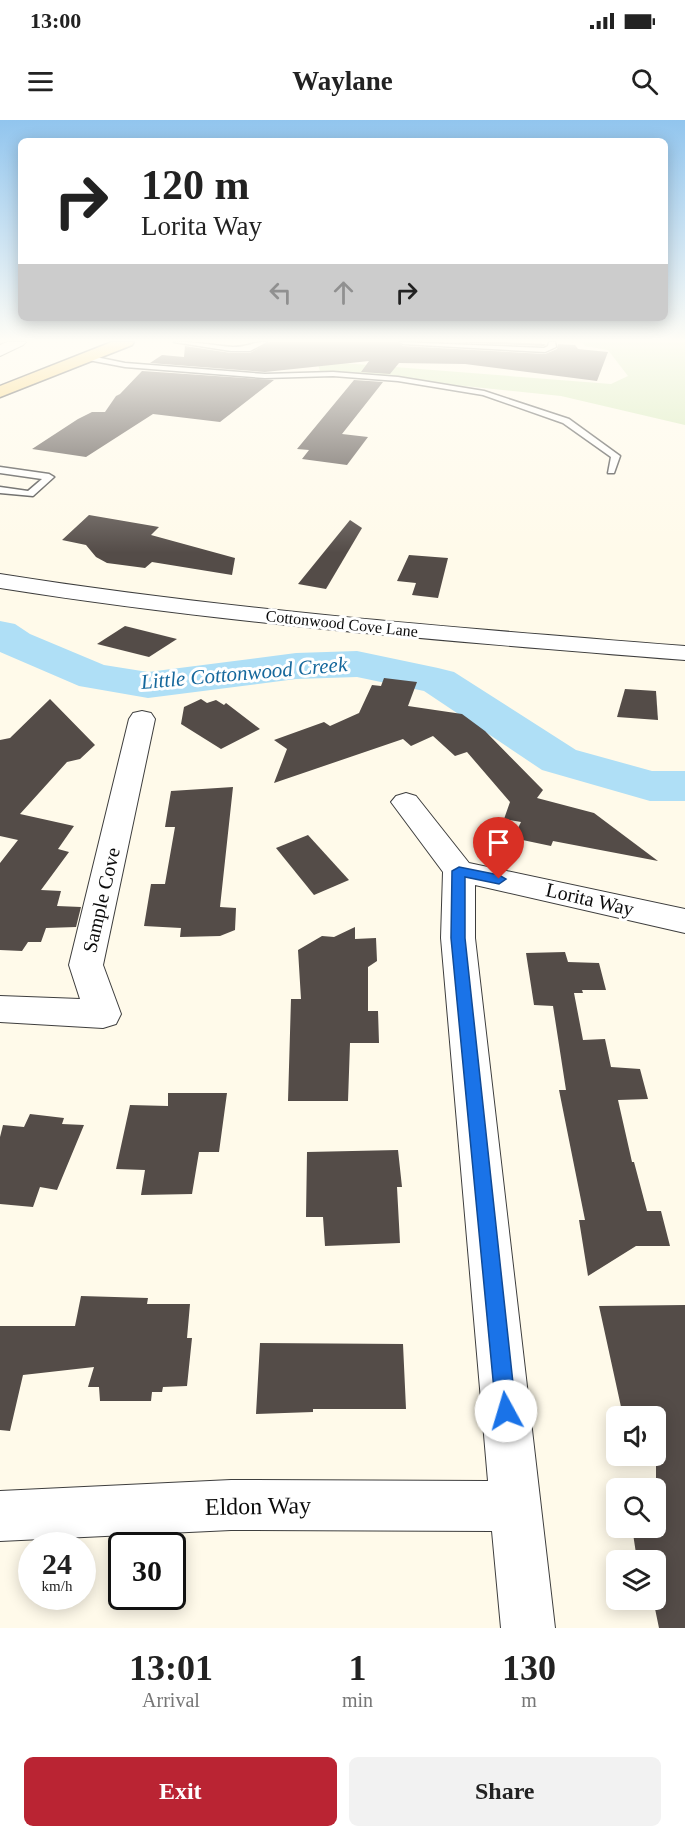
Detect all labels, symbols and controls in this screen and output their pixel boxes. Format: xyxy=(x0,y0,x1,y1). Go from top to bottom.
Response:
text: 13:00 xyxy=(30,8,81,33)
icon: menu xyxy=(24,65,57,98)
icon: search xyxy=(628,65,661,98)
text: Waylane xyxy=(292,66,393,96)
icon: right xyxy=(42,162,120,240)
text: 120 m xyxy=(141,162,250,208)
text: Lorita Way xyxy=(141,211,262,241)
icon: left xyxy=(264,276,297,309)
icon: ahead xyxy=(327,276,360,309)
icon: right xyxy=(390,276,423,309)
street label: Cottonwood Cove Lane xyxy=(265,607,419,640)
water label: Little Cottonwood Creek xyxy=(139,652,349,694)
pin xyxy=(473,817,524,879)
icon: arrive xyxy=(482,826,515,859)
street label: Sample Cove xyxy=(78,845,125,955)
street label: Lorita Way xyxy=(544,878,636,921)
position arrow xyxy=(474,1379,538,1443)
map controls xyxy=(606,1406,666,1610)
button: sound xyxy=(606,1406,666,1466)
button: search xyxy=(606,1478,666,1538)
street label: Eldon Way xyxy=(205,1492,311,1520)
speed limit sign: 30 xyxy=(108,1532,186,1610)
text: 24 xyxy=(42,1547,72,1580)
button: layers xyxy=(606,1550,666,1610)
text: km/h xyxy=(42,1578,72,1594)
text: 13:01 xyxy=(129,1648,213,1688)
text: 1 xyxy=(349,1648,367,1688)
text: 130 xyxy=(502,1648,556,1688)
text: Arrival xyxy=(142,1689,200,1711)
text: min xyxy=(342,1689,373,1711)
text: m xyxy=(521,1689,537,1711)
button: Exit xyxy=(24,1757,337,1826)
button: Share xyxy=(349,1757,661,1826)

